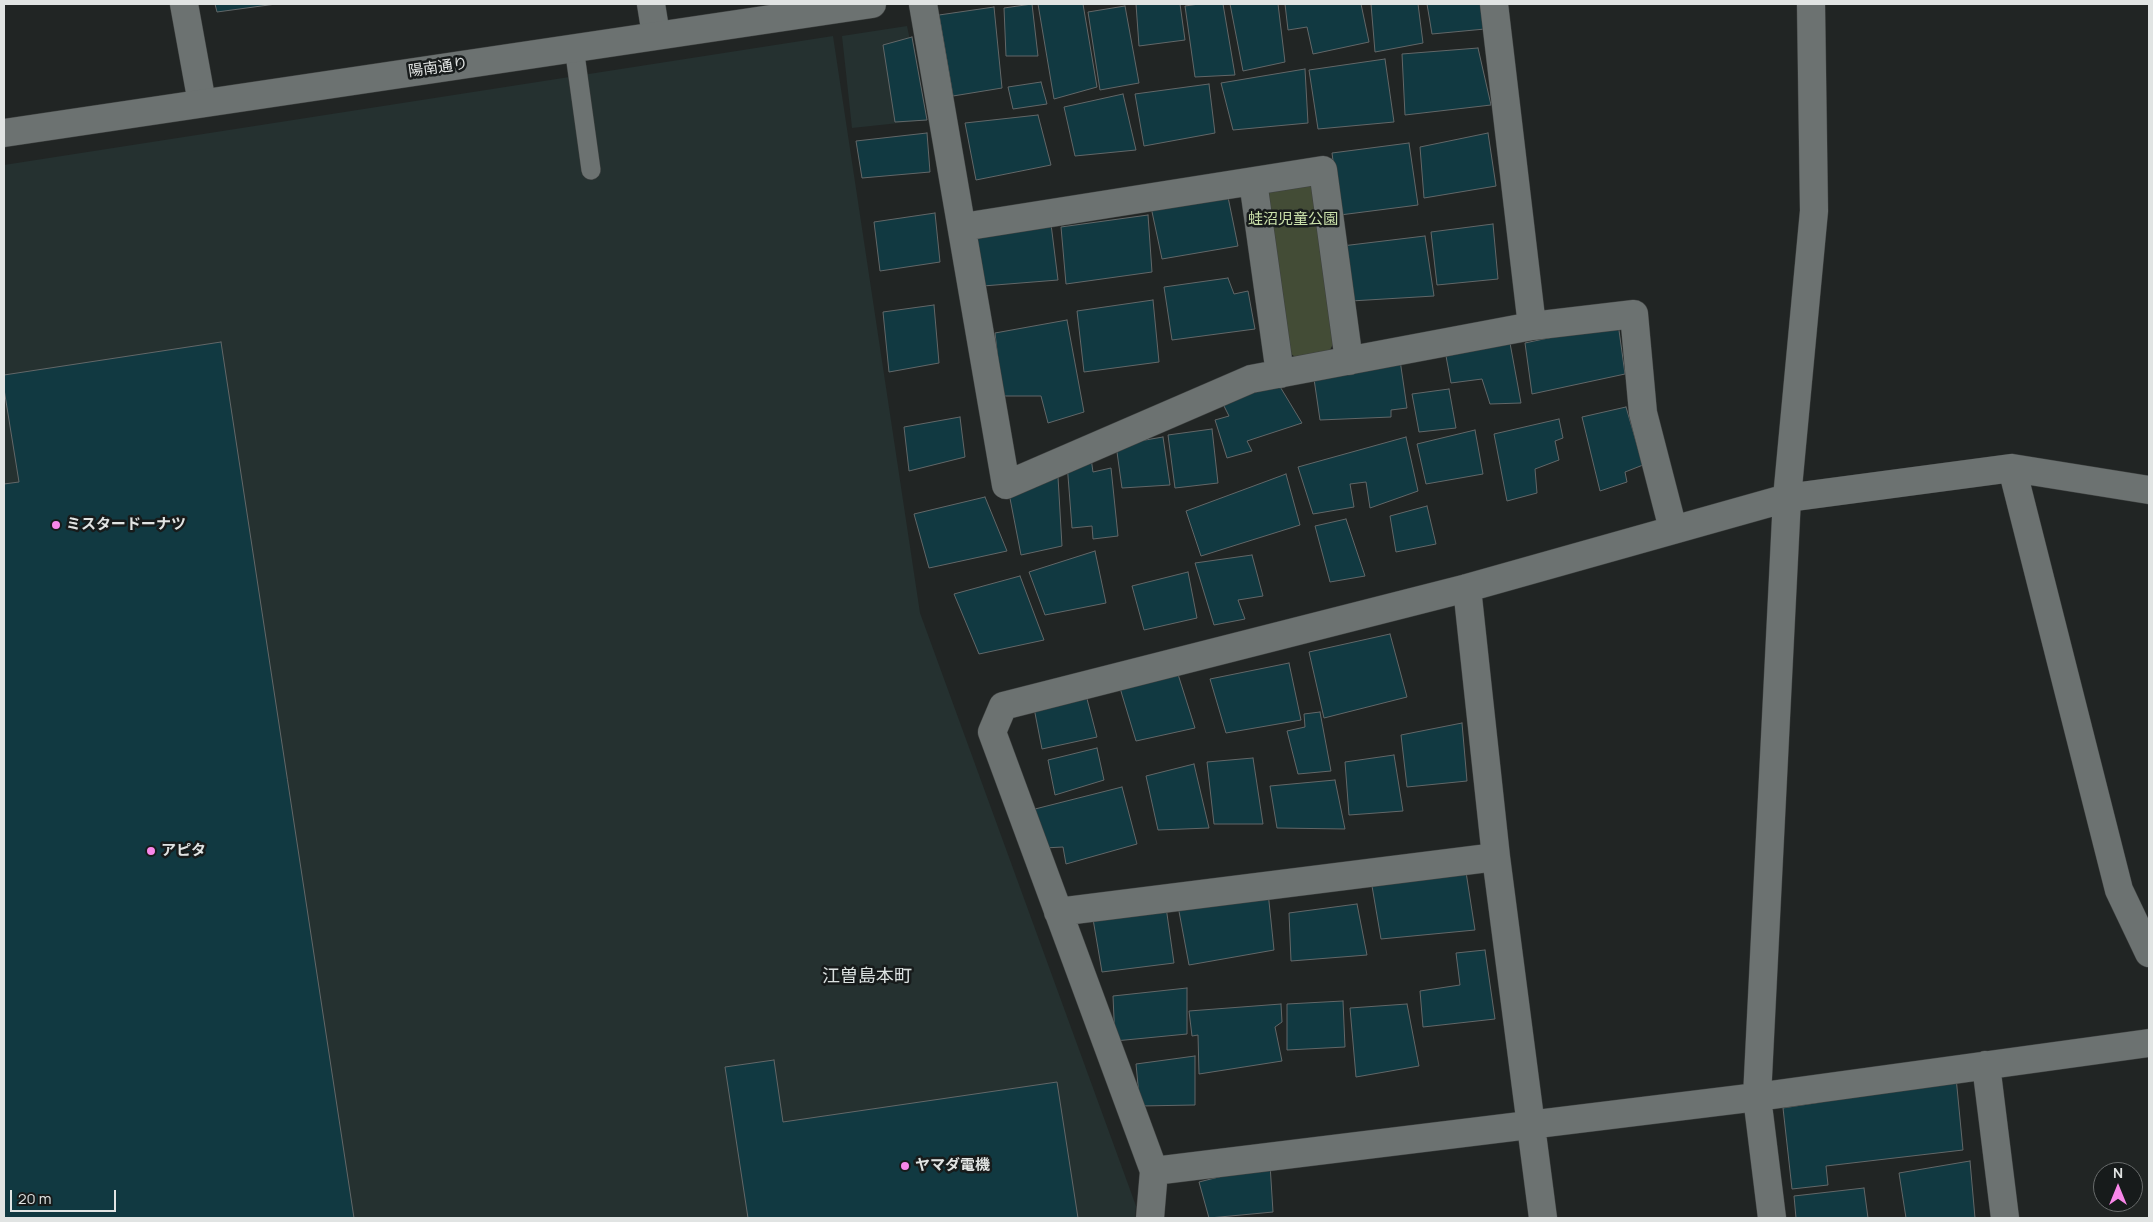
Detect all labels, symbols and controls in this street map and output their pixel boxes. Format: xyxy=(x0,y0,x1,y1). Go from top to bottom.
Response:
street label: 陽南通り xyxy=(407,55,469,81)
park label: 蛙沼児童公園 xyxy=(1248,211,1338,229)
place label: ミスタードーナツ xyxy=(66,516,186,534)
marker: ミスタードーナツ xyxy=(50,519,62,531)
place label: アピタ xyxy=(161,842,206,860)
marker: アピタ xyxy=(145,845,157,857)
district label: 江曽島本町 xyxy=(822,966,912,988)
place label: ヤマダ電機 xyxy=(915,1157,990,1175)
marker: ヤマダ電機 xyxy=(899,1160,911,1172)
north arrow xyxy=(2093,1162,2143,1212)
text: N xyxy=(2113,1163,2123,1182)
scale bar xyxy=(12,1180,119,1212)
text: 20 m xyxy=(18,1188,51,1209)

